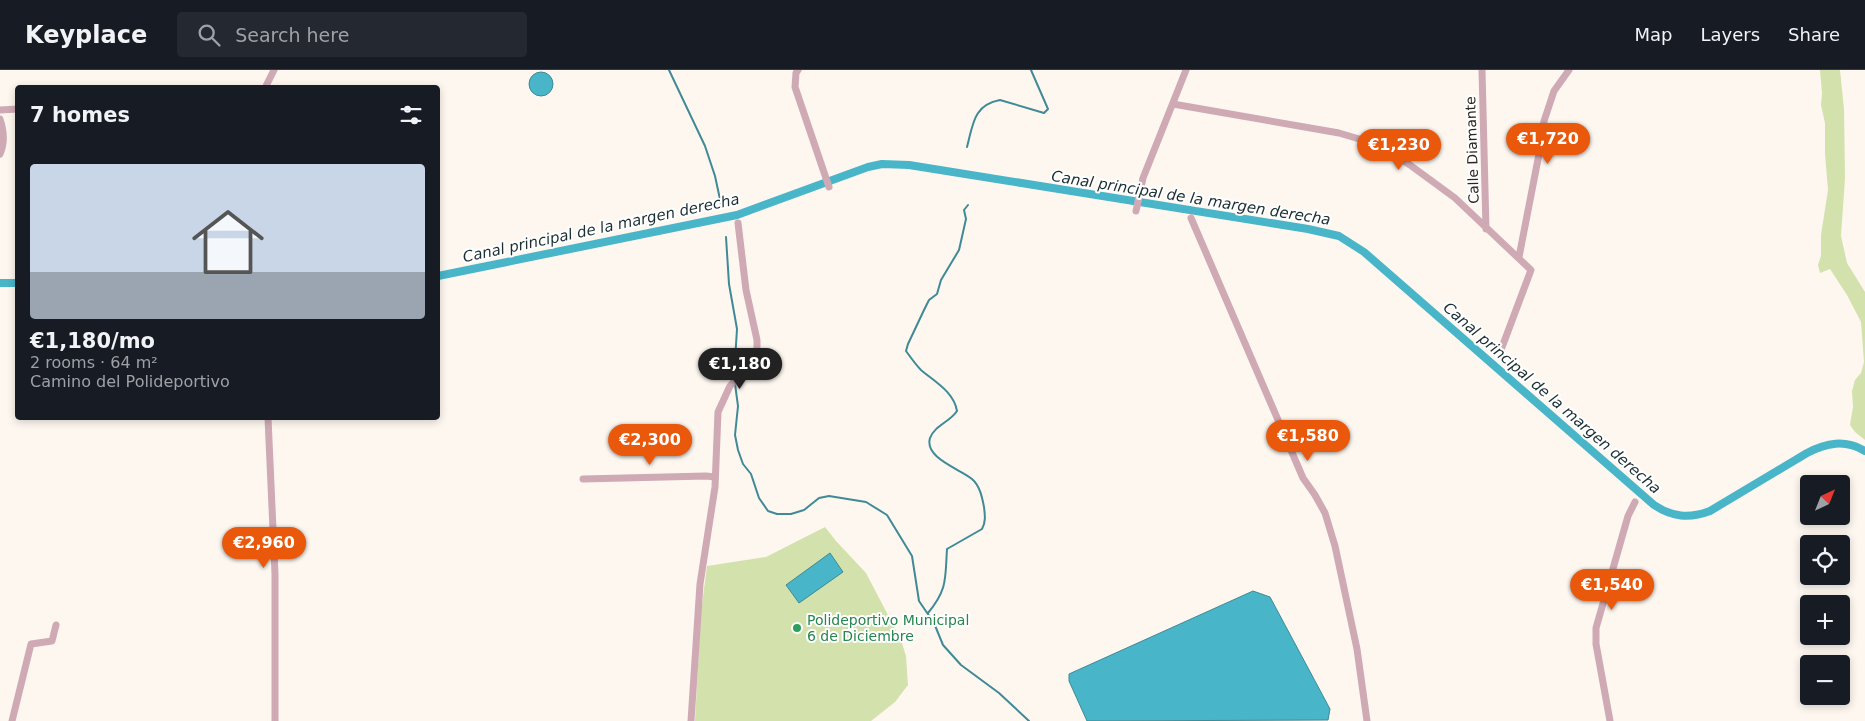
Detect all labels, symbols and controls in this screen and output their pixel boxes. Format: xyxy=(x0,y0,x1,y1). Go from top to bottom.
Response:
search box xyxy=(177,12,527,57)
text: Keyplace xyxy=(25,21,147,49)
icon: search xyxy=(195,21,223,49)
text: Search here xyxy=(235,24,349,46)
text: Map xyxy=(1634,24,1672,45)
text: Layers xyxy=(1700,24,1760,45)
text: Share xyxy=(1788,24,1840,45)
street label: Calle Diamante xyxy=(1462,96,1482,204)
icon: filters xyxy=(397,101,425,129)
text: 7 homes xyxy=(30,103,130,127)
pin: €1,720 xyxy=(1507,122,1589,165)
pin: €1,230 xyxy=(1358,128,1440,171)
text: €1,720 xyxy=(1517,129,1579,148)
text: €1,230 xyxy=(1368,135,1430,154)
water label: Canal principal de la margen derecha xyxy=(1050,167,1332,229)
water label: Canal principal de la margen derecha xyxy=(461,190,741,266)
icon: home xyxy=(183,197,273,287)
water label: Canal principal de la margen derecha xyxy=(1440,299,1664,497)
text: €1,180/mo xyxy=(30,329,155,353)
pin: €1,180 xyxy=(699,348,781,390)
text: 2 rooms · 64 m² xyxy=(30,353,158,372)
text: €1,180 xyxy=(709,354,771,373)
text: Camino del Polideportivo xyxy=(30,372,230,391)
pin: €1,580 xyxy=(1267,420,1349,462)
pin: €2,300 xyxy=(609,424,691,466)
text: €1,580 xyxy=(1277,426,1339,445)
text: €2,300 xyxy=(619,430,681,449)
north arrow xyxy=(1800,475,1850,525)
map controls xyxy=(1800,475,1850,705)
pin: €2,960 xyxy=(223,526,305,569)
text: €2,960 xyxy=(233,533,295,552)
button: locate xyxy=(1800,535,1850,585)
pin: €1,540 xyxy=(1571,568,1653,611)
text: €1,540 xyxy=(1581,575,1643,594)
button: + xyxy=(1800,595,1850,645)
place label: Polideportivo Municipal 6 de Diciembre xyxy=(807,612,969,644)
marker: Polideportivo Municipal 6 de Diciembre xyxy=(791,622,803,634)
button: − xyxy=(1800,655,1850,705)

